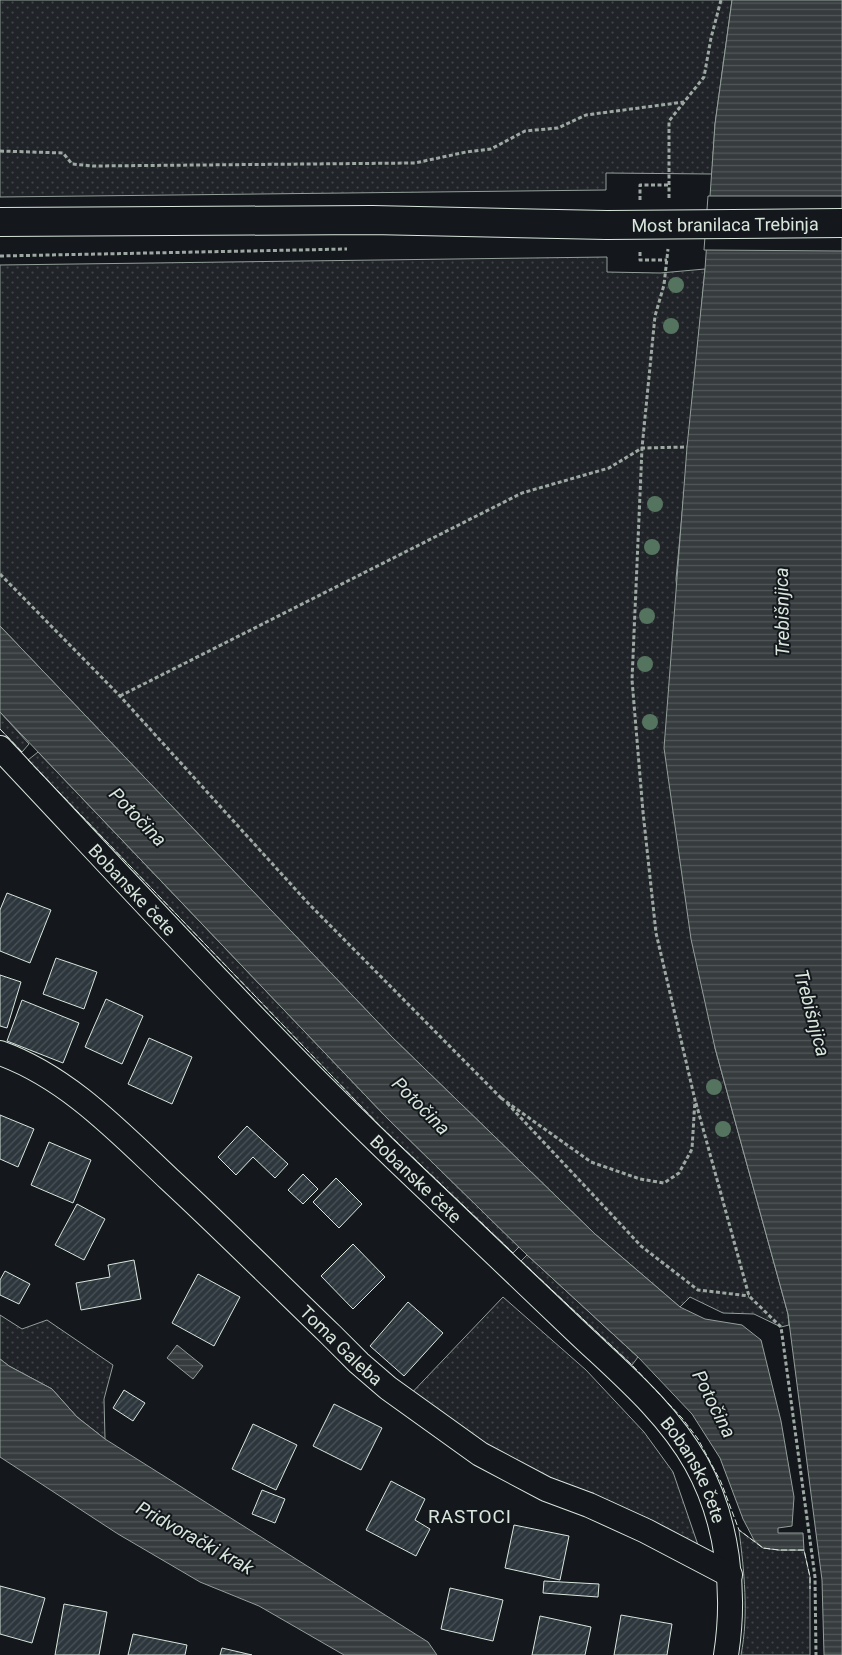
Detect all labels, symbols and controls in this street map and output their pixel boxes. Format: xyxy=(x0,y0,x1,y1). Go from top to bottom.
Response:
street label: Most branilaca Trebinja xyxy=(631,213,819,235)
water label: Trebišnjica xyxy=(770,567,794,657)
water label: Potočina xyxy=(104,783,172,851)
street label: Bobanske čete xyxy=(85,839,181,940)
water label: Trebišnjica xyxy=(789,967,835,1059)
water label: Potočina xyxy=(387,1072,455,1140)
street label: Bobanske čete xyxy=(366,1130,466,1227)
street label: Toma Galeba xyxy=(296,1301,387,1389)
water label: Potočina xyxy=(687,1366,741,1442)
street label: Bobanske čete xyxy=(657,1412,730,1525)
water label: Pridvorački krak xyxy=(132,1496,258,1580)
district label: RASTOCI xyxy=(428,1505,512,1528)

